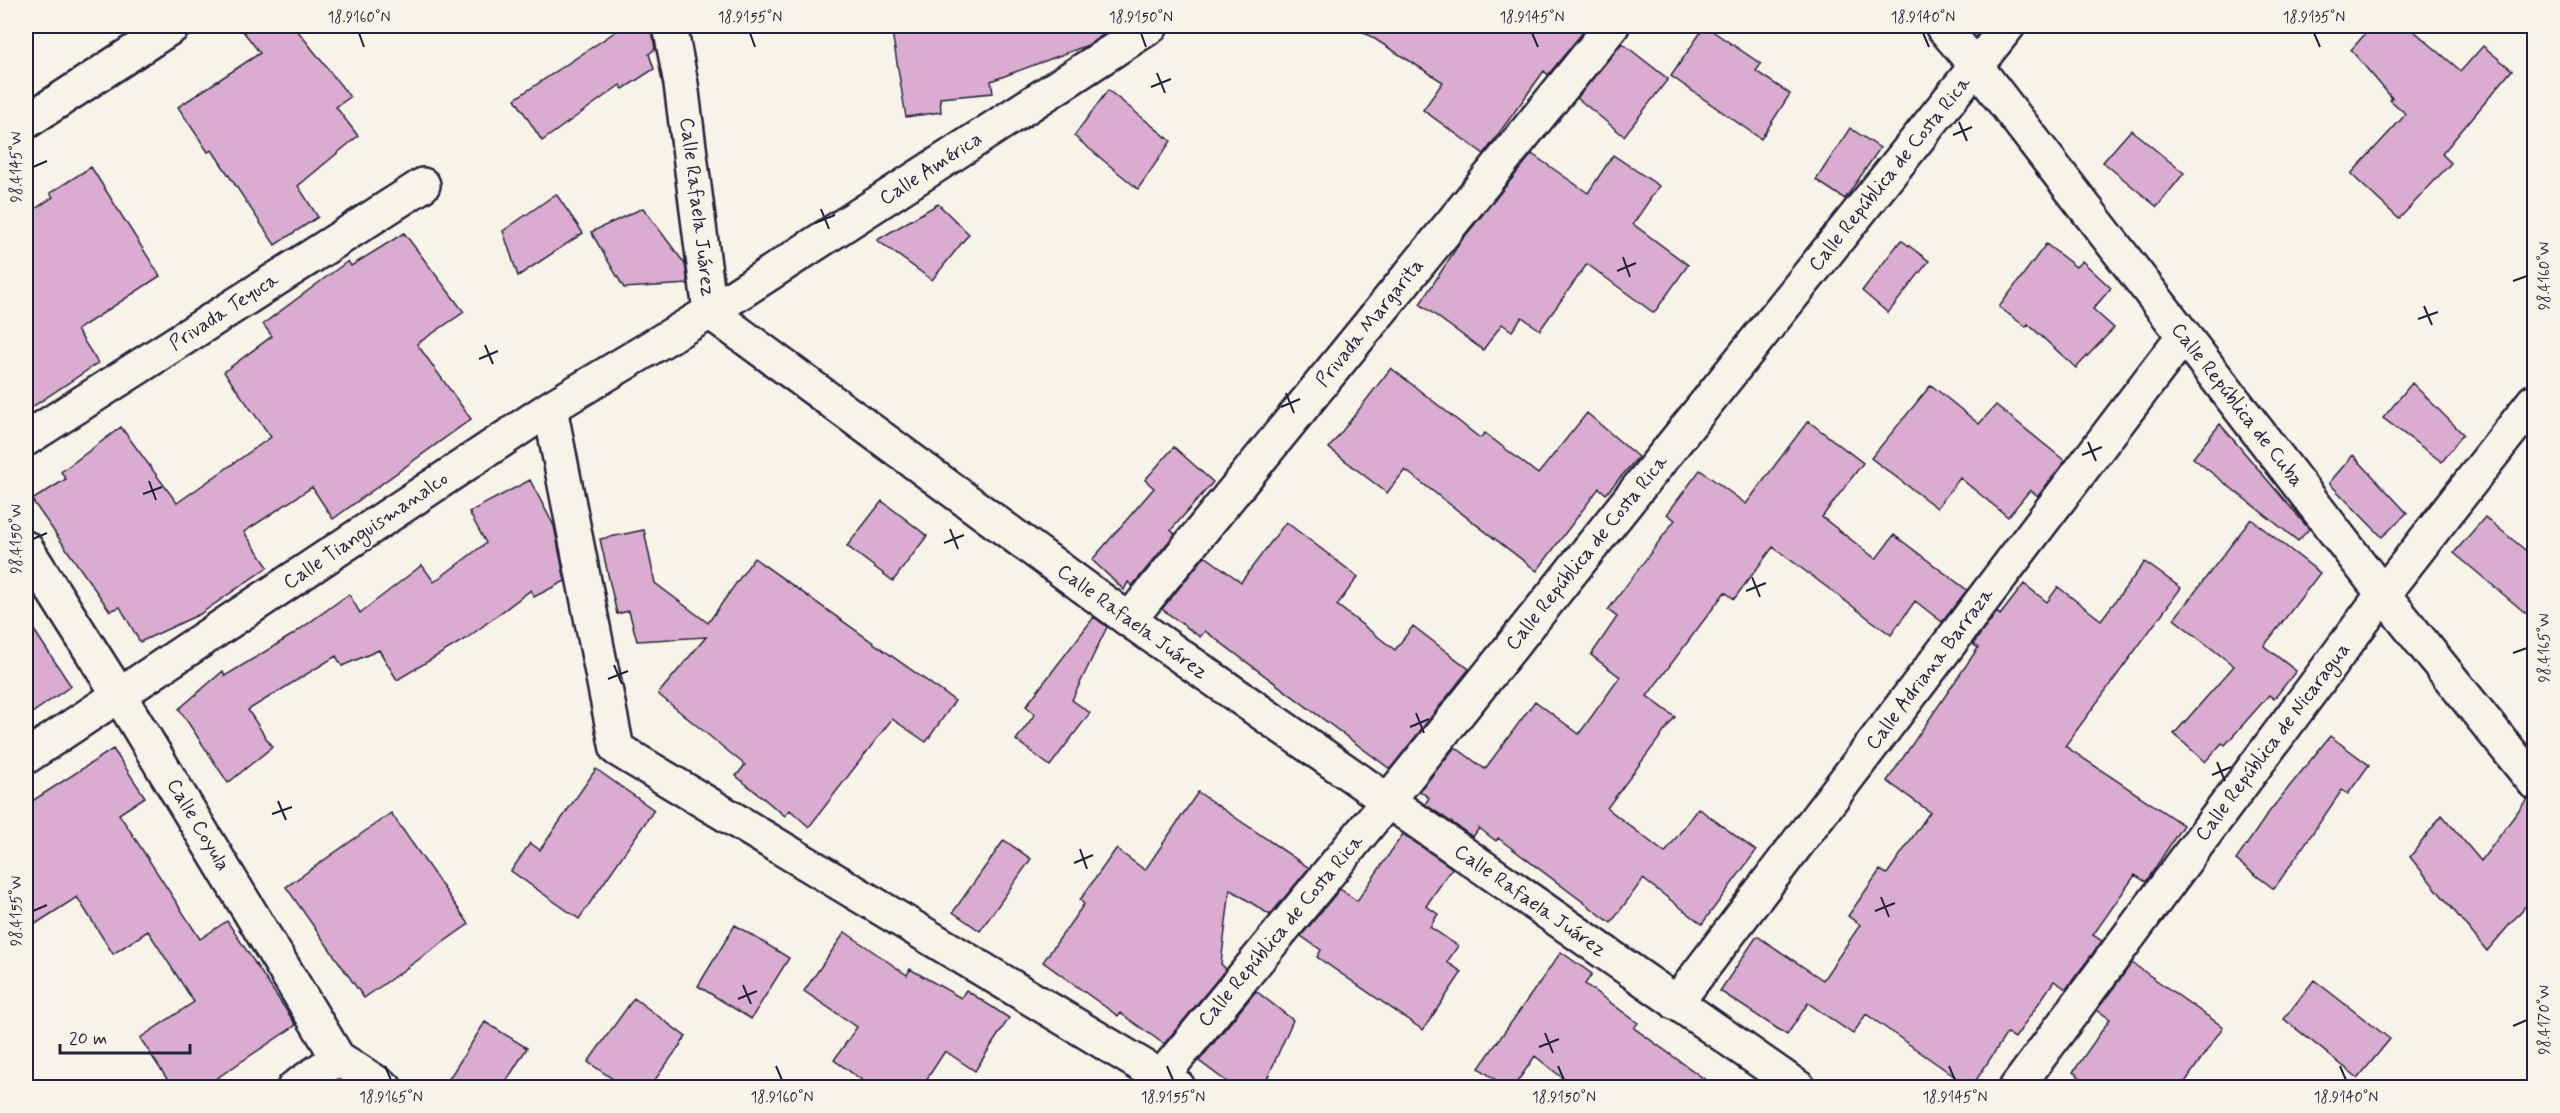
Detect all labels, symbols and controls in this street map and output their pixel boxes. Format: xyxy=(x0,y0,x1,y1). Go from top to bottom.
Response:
text: 18.9160°N xyxy=(328,8,390,28)
text: 18.9155°N xyxy=(718,8,782,28)
text: 18.9150°N xyxy=(1109,8,1173,28)
text: 18.9145°N xyxy=(1499,8,1565,28)
text: 18.9140°N xyxy=(1891,8,1955,28)
text: 18.9135°N xyxy=(2283,8,2345,28)
street label: Calle República de Costa Rica xyxy=(1803,70,1978,277)
street label: Calle Rafaela Juárez xyxy=(673,116,721,298)
street label: Calle América xyxy=(874,126,988,212)
text: 98.4145°W xyxy=(7,132,27,202)
text: 98.4160°W xyxy=(2535,242,2555,310)
street label: Privada Margarita xyxy=(1310,253,1430,393)
street label: Privada Teyuca xyxy=(164,266,285,357)
street label: Calle República de Cuba xyxy=(2164,317,2310,493)
street label: Calle República de Costa Rica xyxy=(1500,449,1675,656)
street label: Calle Tianguismanalco xyxy=(278,466,454,597)
text: 98.4150°W xyxy=(7,504,27,574)
street label: Calle Rafaela Juárez xyxy=(1051,558,1213,686)
street label: Calle Adriana Barraza xyxy=(1860,581,2001,756)
text: 98.4165°W xyxy=(2535,613,2555,683)
street label: Calle República de Nicaragua xyxy=(2189,637,2358,848)
street label: Calle Coyula xyxy=(160,774,236,876)
street label: Calle República de Costa Rica xyxy=(1192,828,1370,1033)
street label: Calle Rafaela Juárez xyxy=(1448,838,1612,964)
text: 98.4155°W xyxy=(7,876,27,946)
text: 98.4170°W xyxy=(2535,985,2555,1055)
scale bar xyxy=(60,1017,190,1055)
text: 20 m xyxy=(69,1027,107,1051)
text: 18.9165°N xyxy=(359,1088,423,1108)
text: 18.9160°N xyxy=(751,1088,813,1108)
text: 18.9155°N xyxy=(1141,1088,1205,1108)
text: 18.9150°N xyxy=(1532,1088,1596,1108)
text: 18.9145°N xyxy=(1922,1088,1988,1108)
text: 18.9140°N xyxy=(2314,1088,2378,1108)

